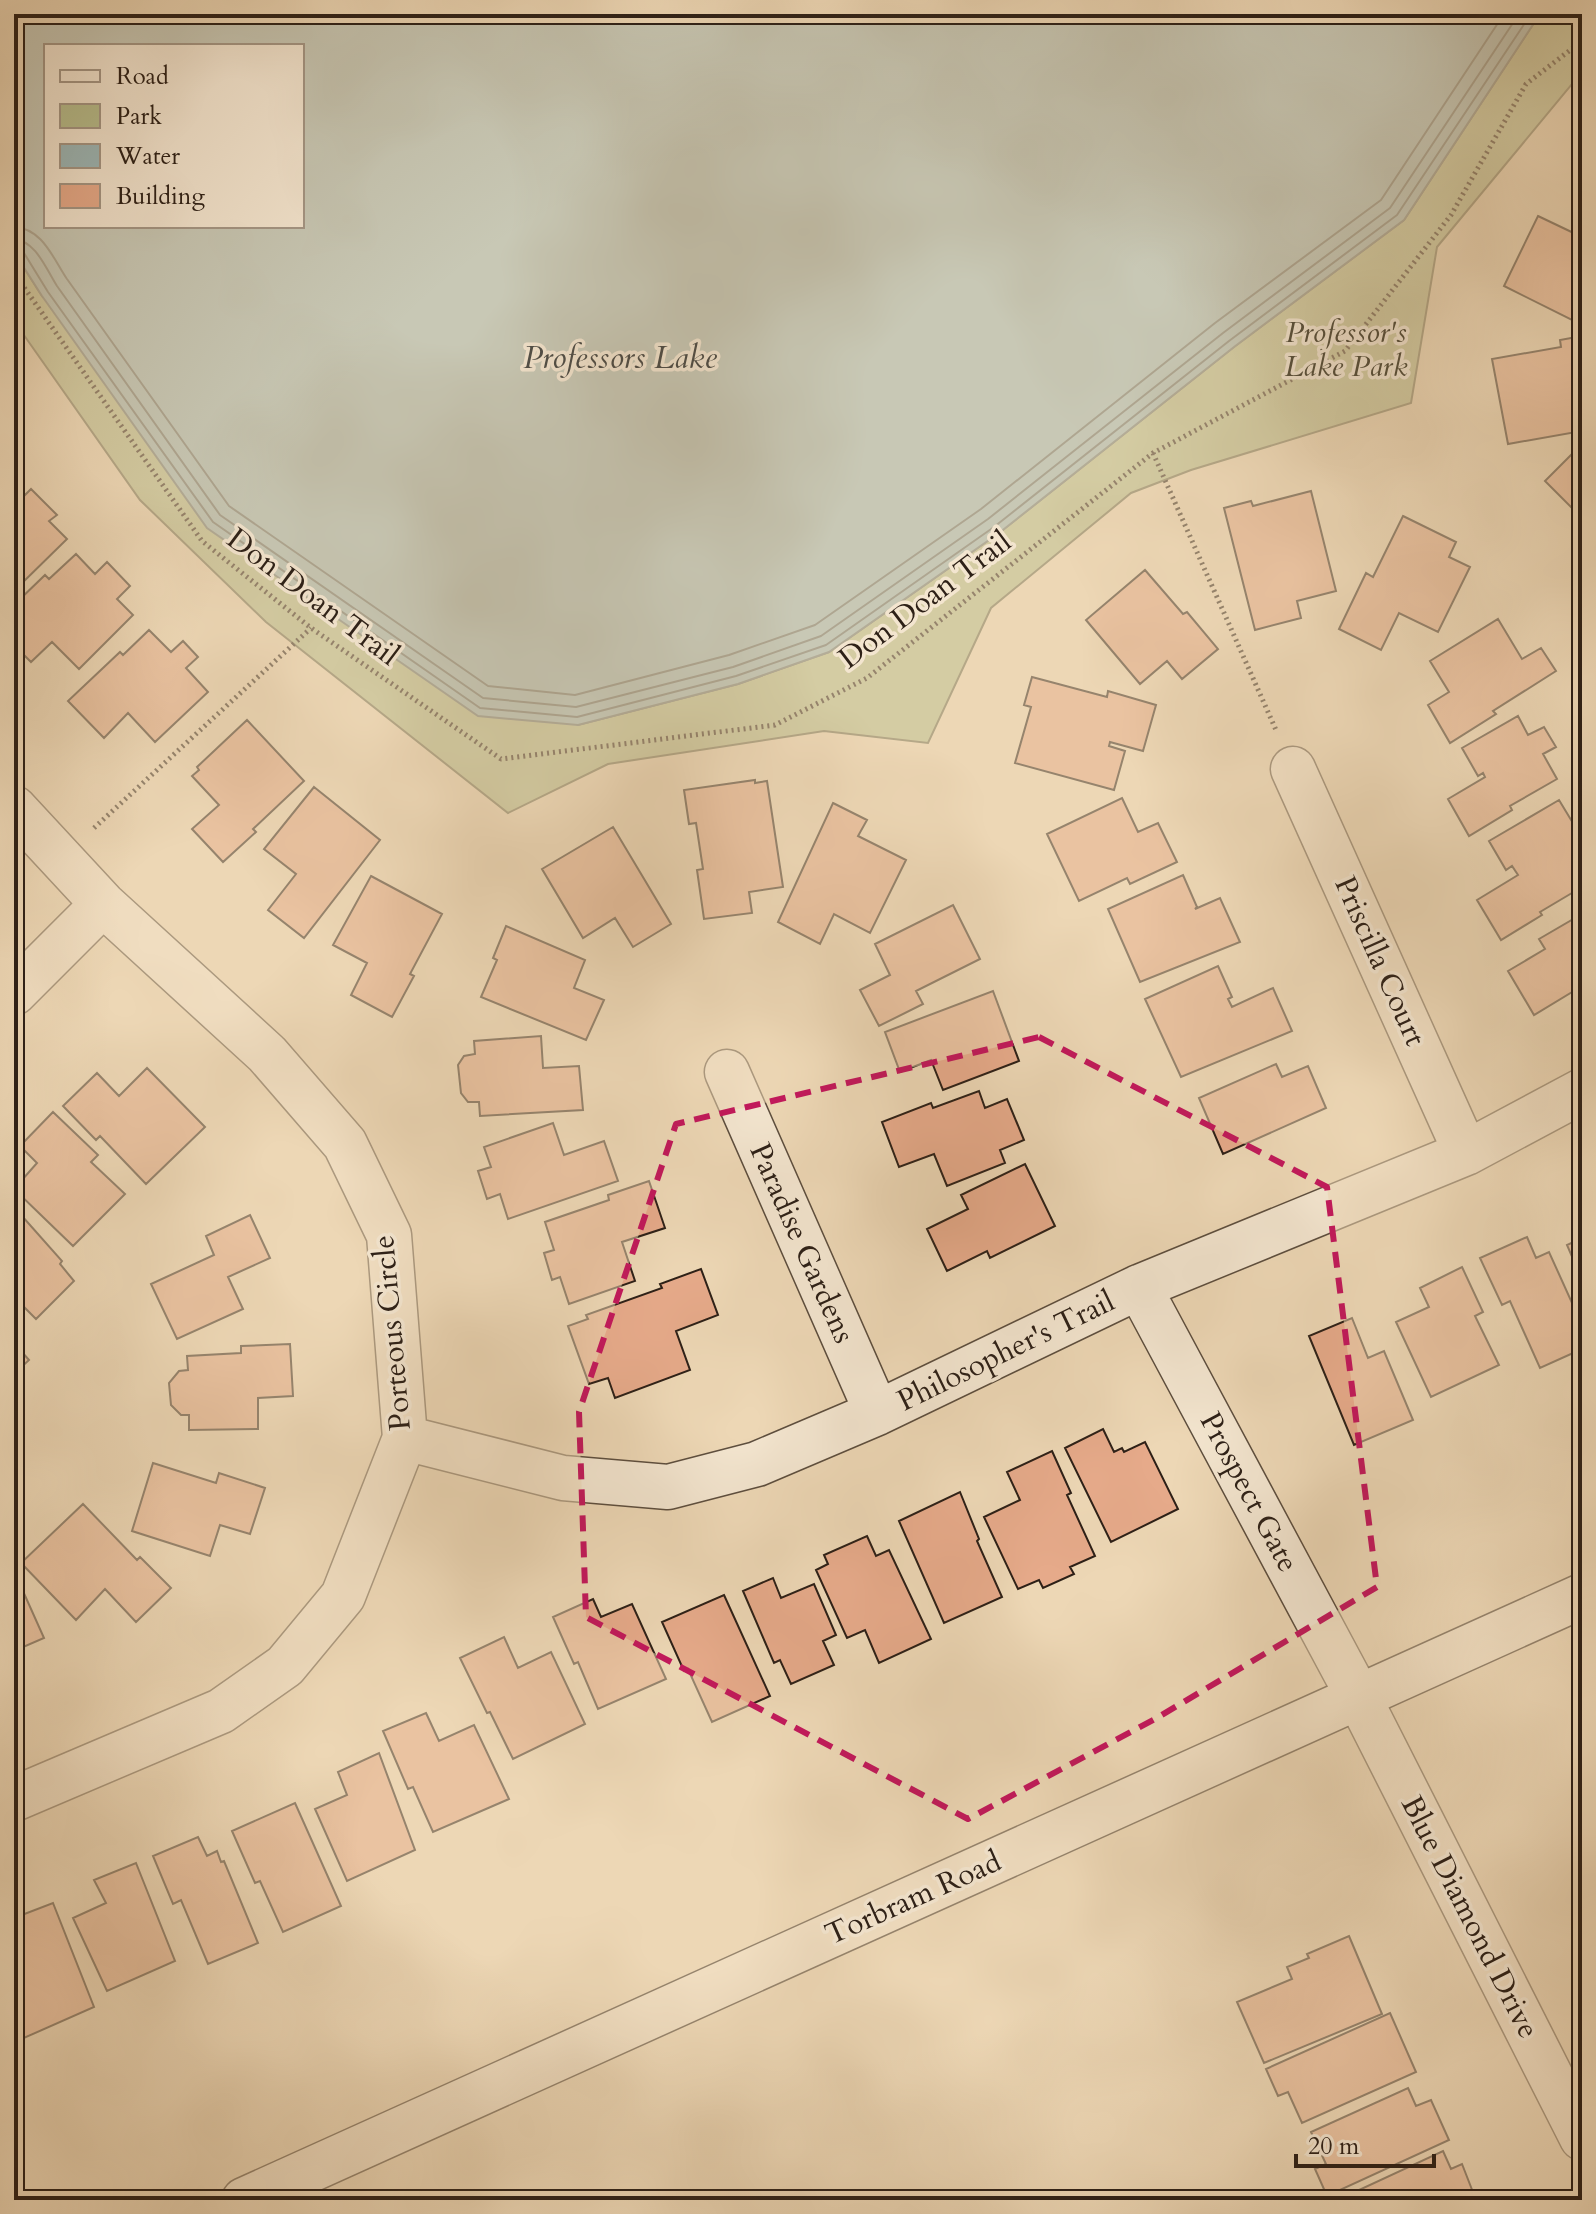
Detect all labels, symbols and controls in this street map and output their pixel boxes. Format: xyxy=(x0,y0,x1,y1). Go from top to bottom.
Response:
legend xyxy=(44,44,304,228)
text: Road xyxy=(116,60,169,93)
text: Park xyxy=(116,100,162,133)
text: Water xyxy=(115,140,180,173)
text: Building xyxy=(116,180,206,213)
park label: Professor's Lake Park xyxy=(1285,312,1408,387)
water label: Professors Lake xyxy=(523,336,717,380)
street label: Don Doan Trail xyxy=(218,519,408,676)
street label: Don Doan Trail xyxy=(830,521,1020,678)
street label: Priscilla Court xyxy=(1324,870,1436,1053)
street label: Paradise Gardens xyxy=(740,1136,864,1350)
street label: Porteous Circle xyxy=(363,1234,421,1432)
street label: Philosopher's Trail xyxy=(891,1281,1122,1421)
street label: Prospect Gate xyxy=(1190,1405,1308,1579)
street label: Blue Diamond Drive xyxy=(1391,1789,1549,2045)
street label: Torbram Road xyxy=(819,1841,1007,1955)
scale bar xyxy=(1296,2118,1434,2168)
text: 20 m xyxy=(1308,2130,1360,2163)

